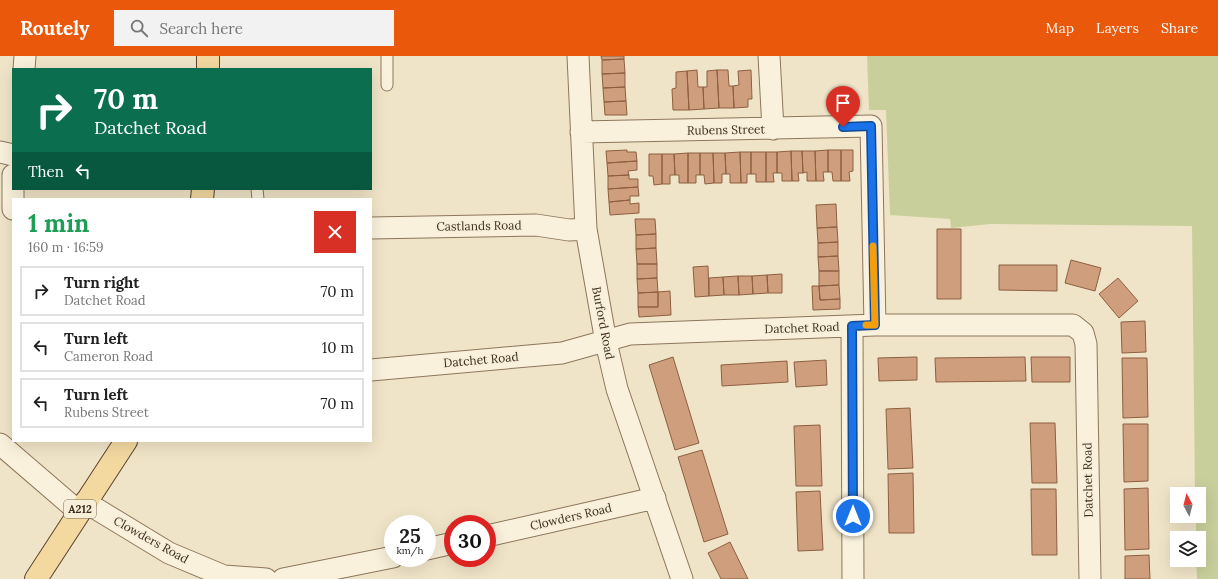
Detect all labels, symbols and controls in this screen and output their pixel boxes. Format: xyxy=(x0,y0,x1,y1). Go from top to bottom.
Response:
search box xyxy=(114,10,394,46)
text: Routely xyxy=(20,16,90,40)
icon: search xyxy=(128,17,150,39)
text: Search here xyxy=(160,19,243,38)
text: Map xyxy=(1046,19,1074,37)
text: Layers xyxy=(1096,19,1139,37)
text: Share xyxy=(1161,19,1198,37)
text: 70 m xyxy=(94,81,158,117)
icon: right xyxy=(28,84,80,136)
pin xyxy=(826,86,860,127)
icon: arrive xyxy=(832,92,854,114)
text: Datchet Road xyxy=(94,116,207,139)
street label: Rubens Street xyxy=(687,121,766,138)
icon: left xyxy=(72,160,94,182)
text: Then xyxy=(28,162,64,181)
text: 1 min xyxy=(28,208,89,239)
button: close xyxy=(314,211,356,253)
street label: Castlands Road xyxy=(436,217,522,234)
text: 160 m · 16:59 xyxy=(28,239,104,256)
text: Turn right xyxy=(64,273,140,292)
icon: right xyxy=(30,280,52,302)
text: 70 m xyxy=(320,282,354,301)
street label: Burford Road xyxy=(589,285,618,361)
text: Datchet Road xyxy=(64,292,146,309)
street label: Datchet Road xyxy=(764,319,840,336)
text: Turn left xyxy=(64,329,128,348)
icon: left xyxy=(30,336,52,358)
text: 10 m xyxy=(322,338,354,357)
text: Cameron Road xyxy=(64,348,153,365)
street label: Datchet Road xyxy=(443,349,519,370)
text: Turn left xyxy=(64,385,128,404)
icon: left xyxy=(30,392,52,414)
text: 70 m xyxy=(320,394,354,413)
text: Rubens Street xyxy=(64,404,149,421)
street label: Datchet Road xyxy=(1079,442,1096,518)
north arrow xyxy=(1170,487,1206,523)
map controls xyxy=(1170,487,1206,567)
position arrow xyxy=(832,495,874,537)
road number: A212 xyxy=(64,500,96,518)
street label: Clowders Road xyxy=(529,500,613,533)
street label: Clowders Road xyxy=(111,513,191,566)
speed limit sign: 30 xyxy=(444,515,496,567)
text: 25 xyxy=(399,523,421,548)
button: layers xyxy=(1170,531,1206,567)
text: km/h xyxy=(396,544,424,557)

